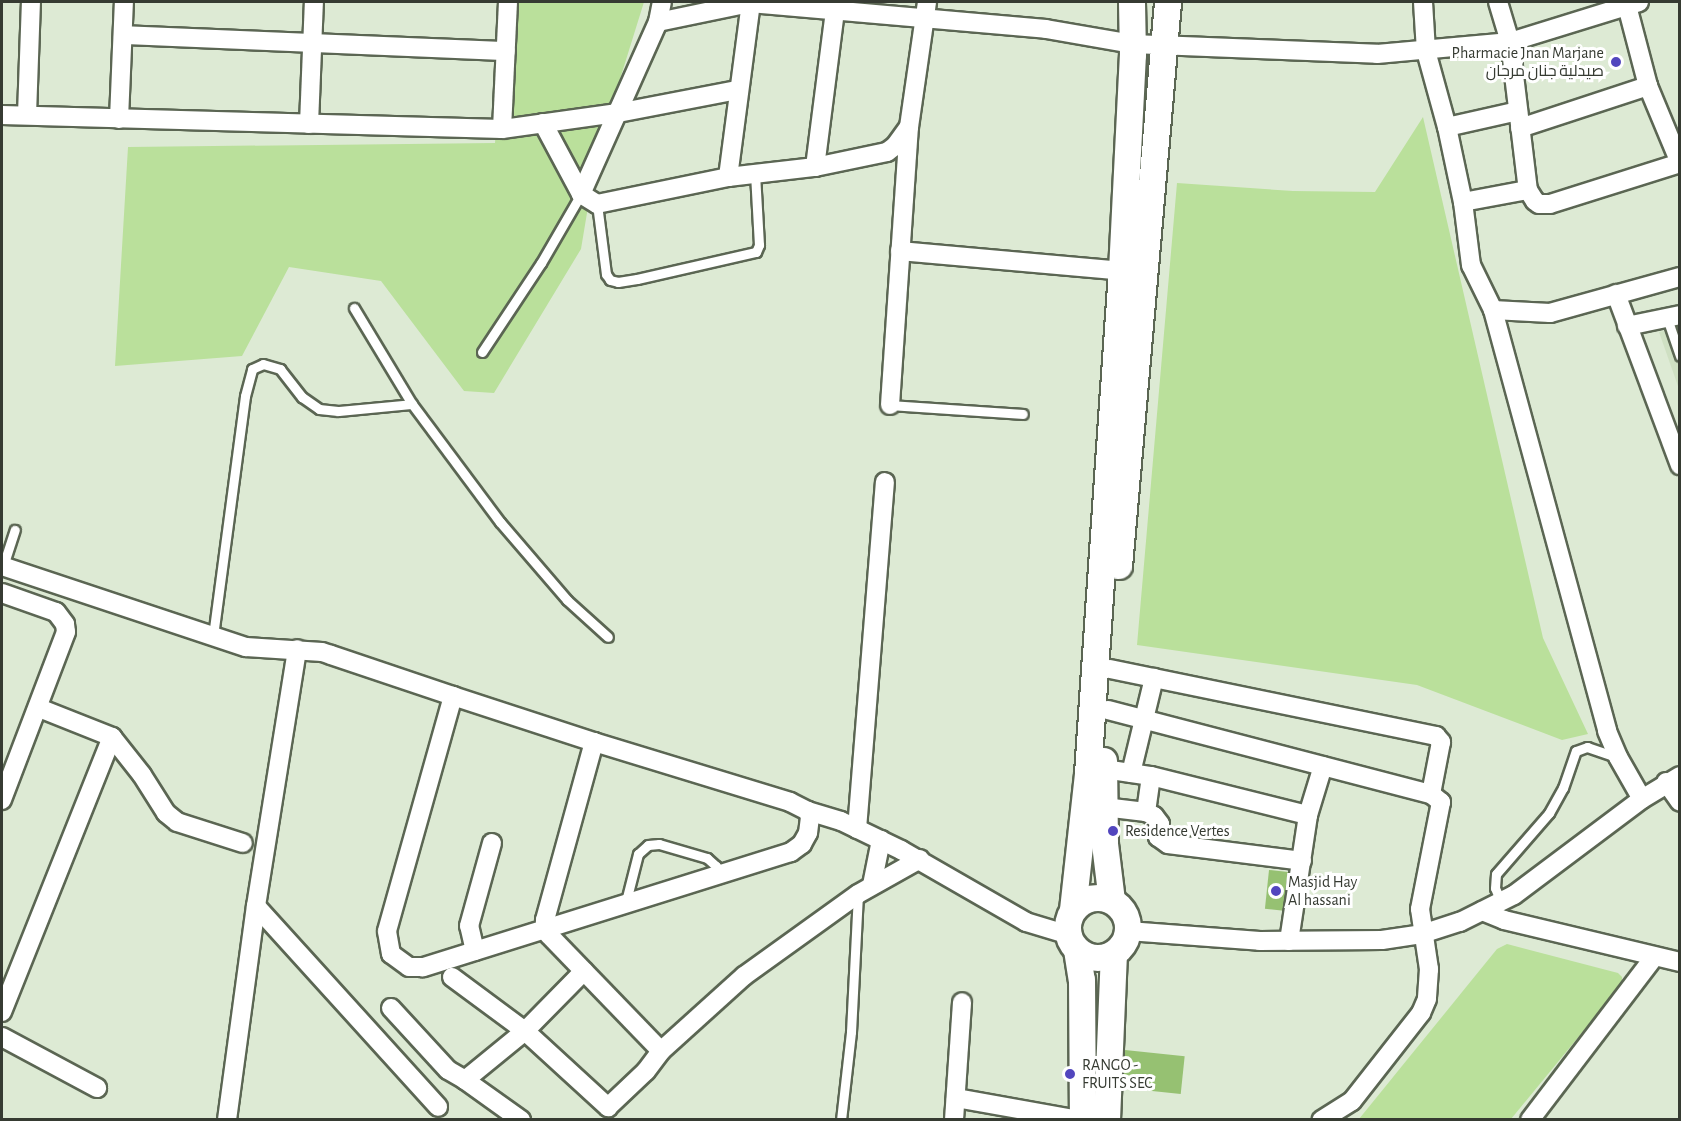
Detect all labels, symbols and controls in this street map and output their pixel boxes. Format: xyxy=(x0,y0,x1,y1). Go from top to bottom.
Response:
place label: Pharmacie Jnan Marjane صيدلية جنان مرجان xyxy=(1452,43,1604,81)
marker: Pharmacie Jnan Marjane صيدلية جنان مرجان xyxy=(1609,55,1623,69)
place label: Residence Vertes xyxy=(1125,821,1230,841)
marker: Residence Vertes xyxy=(1106,824,1120,838)
place label: Masjid Hay Al hassani xyxy=(1288,872,1357,910)
marker: Masjid Hay Al hassani xyxy=(1269,884,1283,898)
place label: RANGO - FRUITS SEC xyxy=(1082,1055,1153,1093)
marker: RANGO - FRUITS SEC xyxy=(1063,1067,1077,1081)

